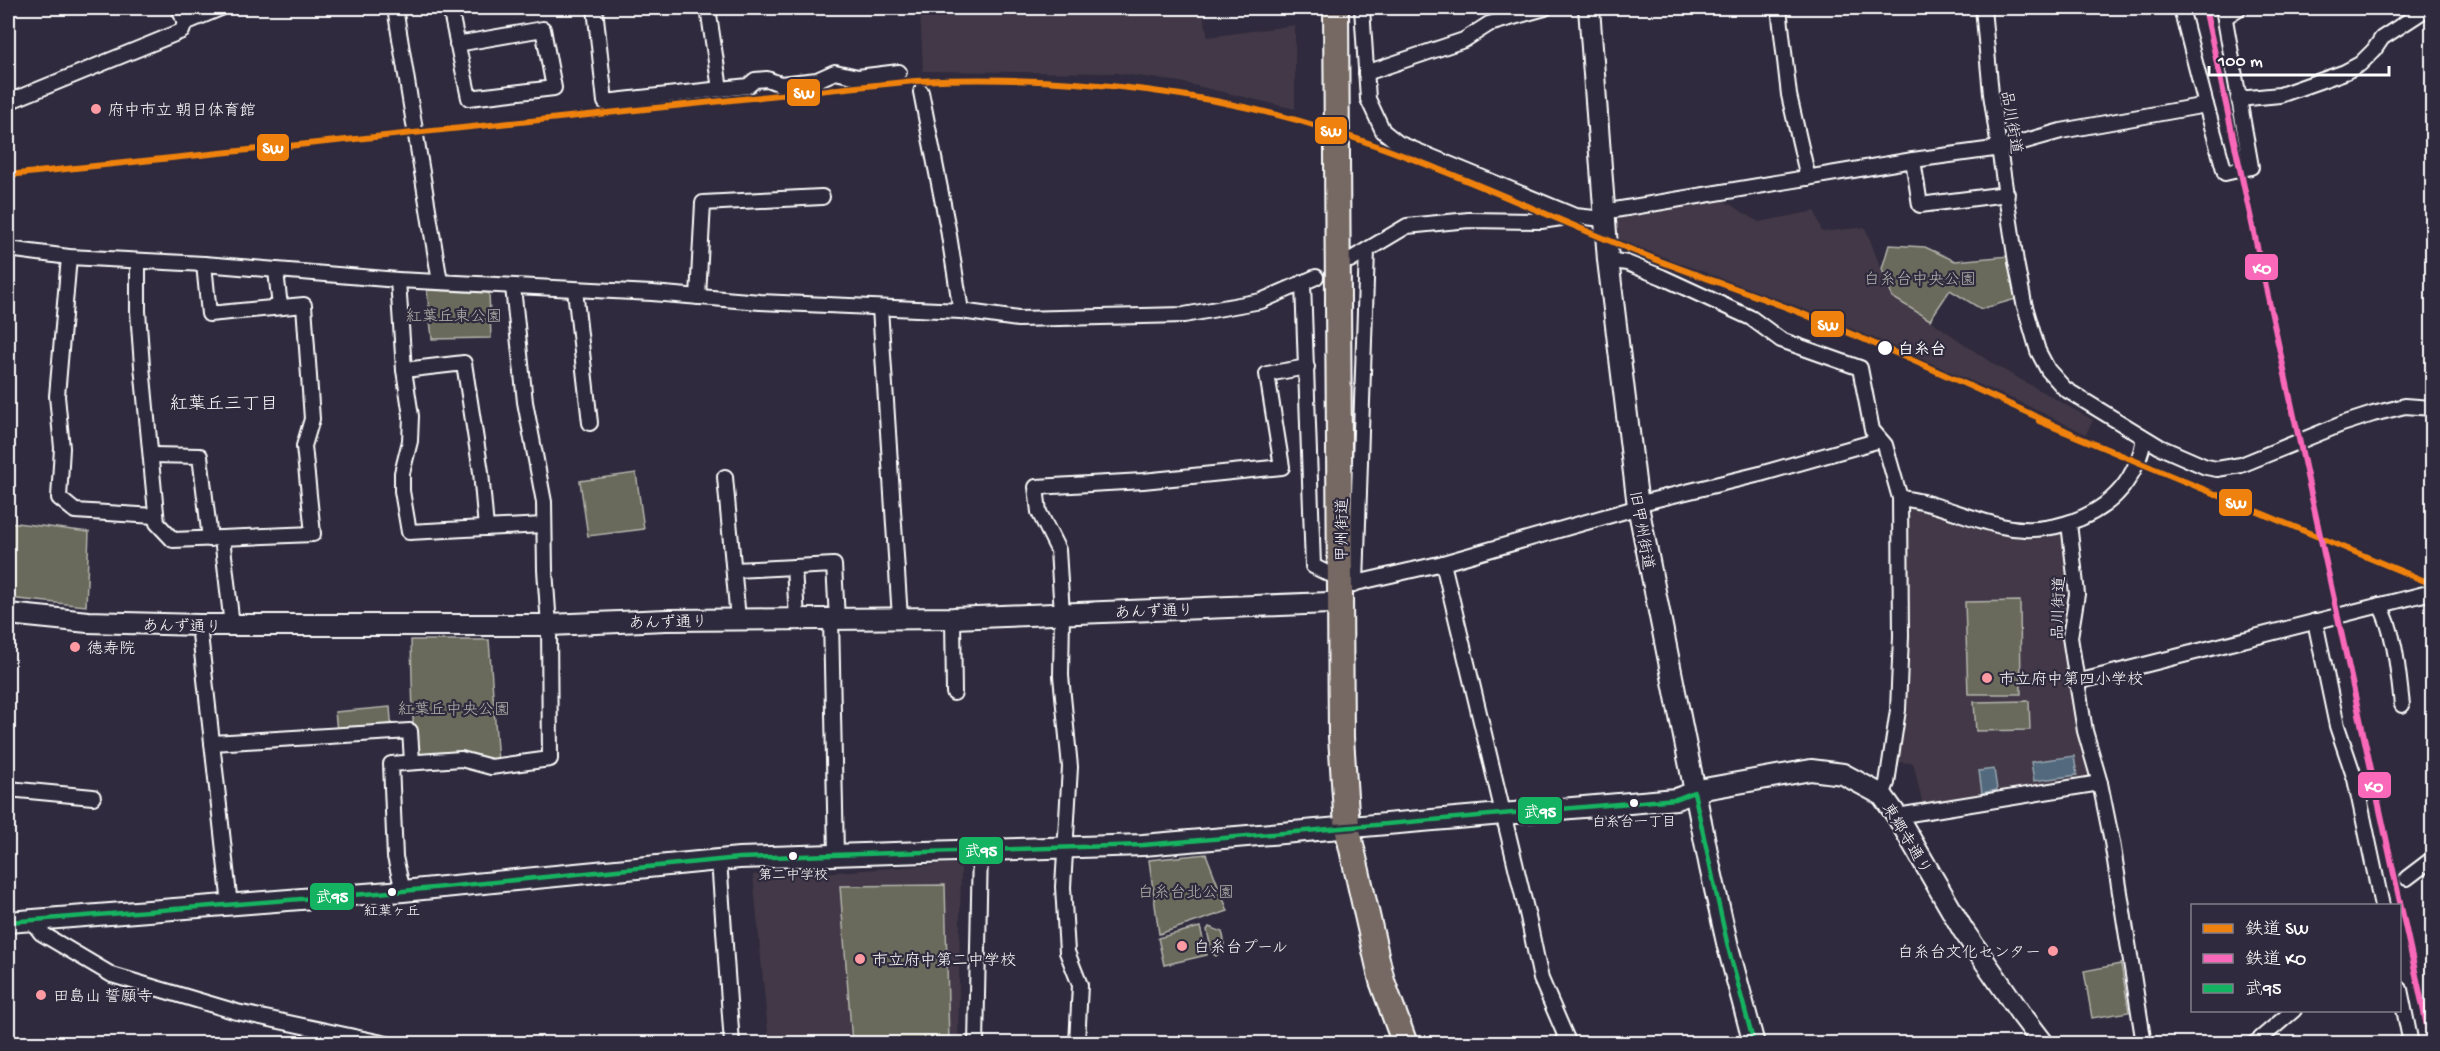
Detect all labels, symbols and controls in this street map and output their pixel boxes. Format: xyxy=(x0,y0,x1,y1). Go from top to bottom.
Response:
scale bar xyxy=(2209,39,2389,77)
text: 100 m xyxy=(2217,52,2263,73)
line badge: SW xyxy=(786,78,821,107)
text: SW xyxy=(793,86,815,105)
street label: 品川街道 xyxy=(1995,89,2025,156)
marker: 府中市立 朝日体育館 xyxy=(89,102,103,116)
place label: 府中市立 朝日体育館 xyxy=(108,102,256,122)
line badge: SW xyxy=(1314,116,1348,145)
text: SW xyxy=(1320,124,1342,143)
line badge: SW xyxy=(256,133,290,162)
text: SW xyxy=(262,141,284,160)
line badge: KO xyxy=(2244,253,2279,281)
text: KO xyxy=(2252,261,2272,280)
park label: 白糸台中央公園 xyxy=(1864,270,1976,291)
park label: 紅葉丘東公園 xyxy=(406,307,502,328)
line badge: SW xyxy=(1810,310,1845,338)
text: SW xyxy=(1817,318,1839,337)
marker: 白糸台 xyxy=(1876,339,1894,357)
place label: 白糸台 xyxy=(1898,340,1946,361)
district label: 紅葉丘三丁目 xyxy=(170,394,278,416)
line badge: SW xyxy=(2218,488,2253,517)
street label: 旧甲州街道 xyxy=(1623,489,1657,572)
text: SW xyxy=(2225,496,2247,515)
street label: 甲州街道 xyxy=(1334,498,1354,562)
street label: 品川街道 xyxy=(2049,576,2071,640)
street label: あんず通り xyxy=(1114,602,1194,624)
street label: あんず通り xyxy=(628,613,708,635)
street label: あんず通り xyxy=(142,617,222,639)
marker: 徳寿院 xyxy=(68,640,82,654)
place label: 徳寿院 xyxy=(87,640,135,660)
place label: 市立府中第四小学校 xyxy=(1999,670,2143,691)
marker: 市立府中第四小学校 xyxy=(1980,671,1994,685)
park label: 紅葉丘中央公園 xyxy=(398,700,510,721)
line badge: KO xyxy=(2357,771,2392,799)
text: KO xyxy=(2364,779,2384,798)
line badge: 武95 xyxy=(1517,796,1563,825)
marker: 白糸台一丁目 xyxy=(1628,797,1640,809)
street label: 東郷寺通り xyxy=(1876,800,1935,879)
text: 武95 xyxy=(1524,804,1557,824)
place label: 白糸台一丁目 xyxy=(1592,815,1676,832)
line badge: 武95 xyxy=(958,836,1004,865)
text: 武95 xyxy=(965,843,998,863)
marker: 第二中学校 xyxy=(787,850,799,862)
place label: 第二中学校 xyxy=(758,868,828,885)
line badge: 武95 xyxy=(309,882,355,911)
park label: 白糸台北公園 xyxy=(1138,883,1234,904)
marker: 紅葉ヶ丘 xyxy=(386,886,398,898)
text: 武95 xyxy=(316,889,349,909)
place label: 紅葉ヶ丘 xyxy=(364,904,420,921)
legend xyxy=(2191,904,2401,1012)
text: 鉄道 SW xyxy=(2245,919,2309,941)
place label: 白糸台プール xyxy=(1194,938,1288,959)
marker: 白糸台プール xyxy=(1175,939,1189,953)
place label: 白糸台文化センター xyxy=(1898,943,2041,964)
marker: 白糸台文化センター xyxy=(2046,944,2060,958)
text: 鉄道 KO xyxy=(2245,949,2306,971)
place label: 市立府中第二中学校 xyxy=(872,951,1016,972)
marker: 市立府中第二中学校 xyxy=(853,952,867,966)
text: 武95 xyxy=(2245,979,2281,1001)
marker: 田島山 誓願寺 xyxy=(34,988,48,1002)
place label: 田島山 誓願寺 xyxy=(53,988,153,1008)

